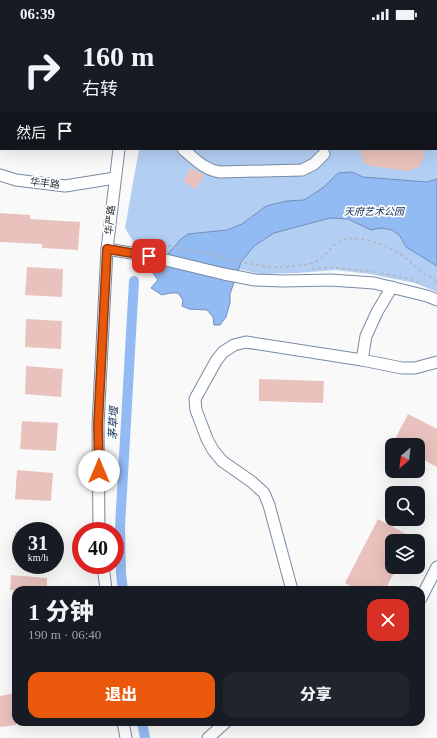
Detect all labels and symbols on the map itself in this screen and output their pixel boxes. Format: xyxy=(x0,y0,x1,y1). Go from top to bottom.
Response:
street label: 华丰路 xyxy=(29,176,61,190)
street label: 华严路 xyxy=(103,205,117,235)
park label: 天府艺术公园 xyxy=(344,206,406,217)
pin xyxy=(132,239,166,273)
water label: 茅草堰 xyxy=(106,404,120,440)
north arrow xyxy=(385,438,425,478)
position arrow xyxy=(78,450,120,492)
speed limit sign: 40 xyxy=(72,522,124,574)

